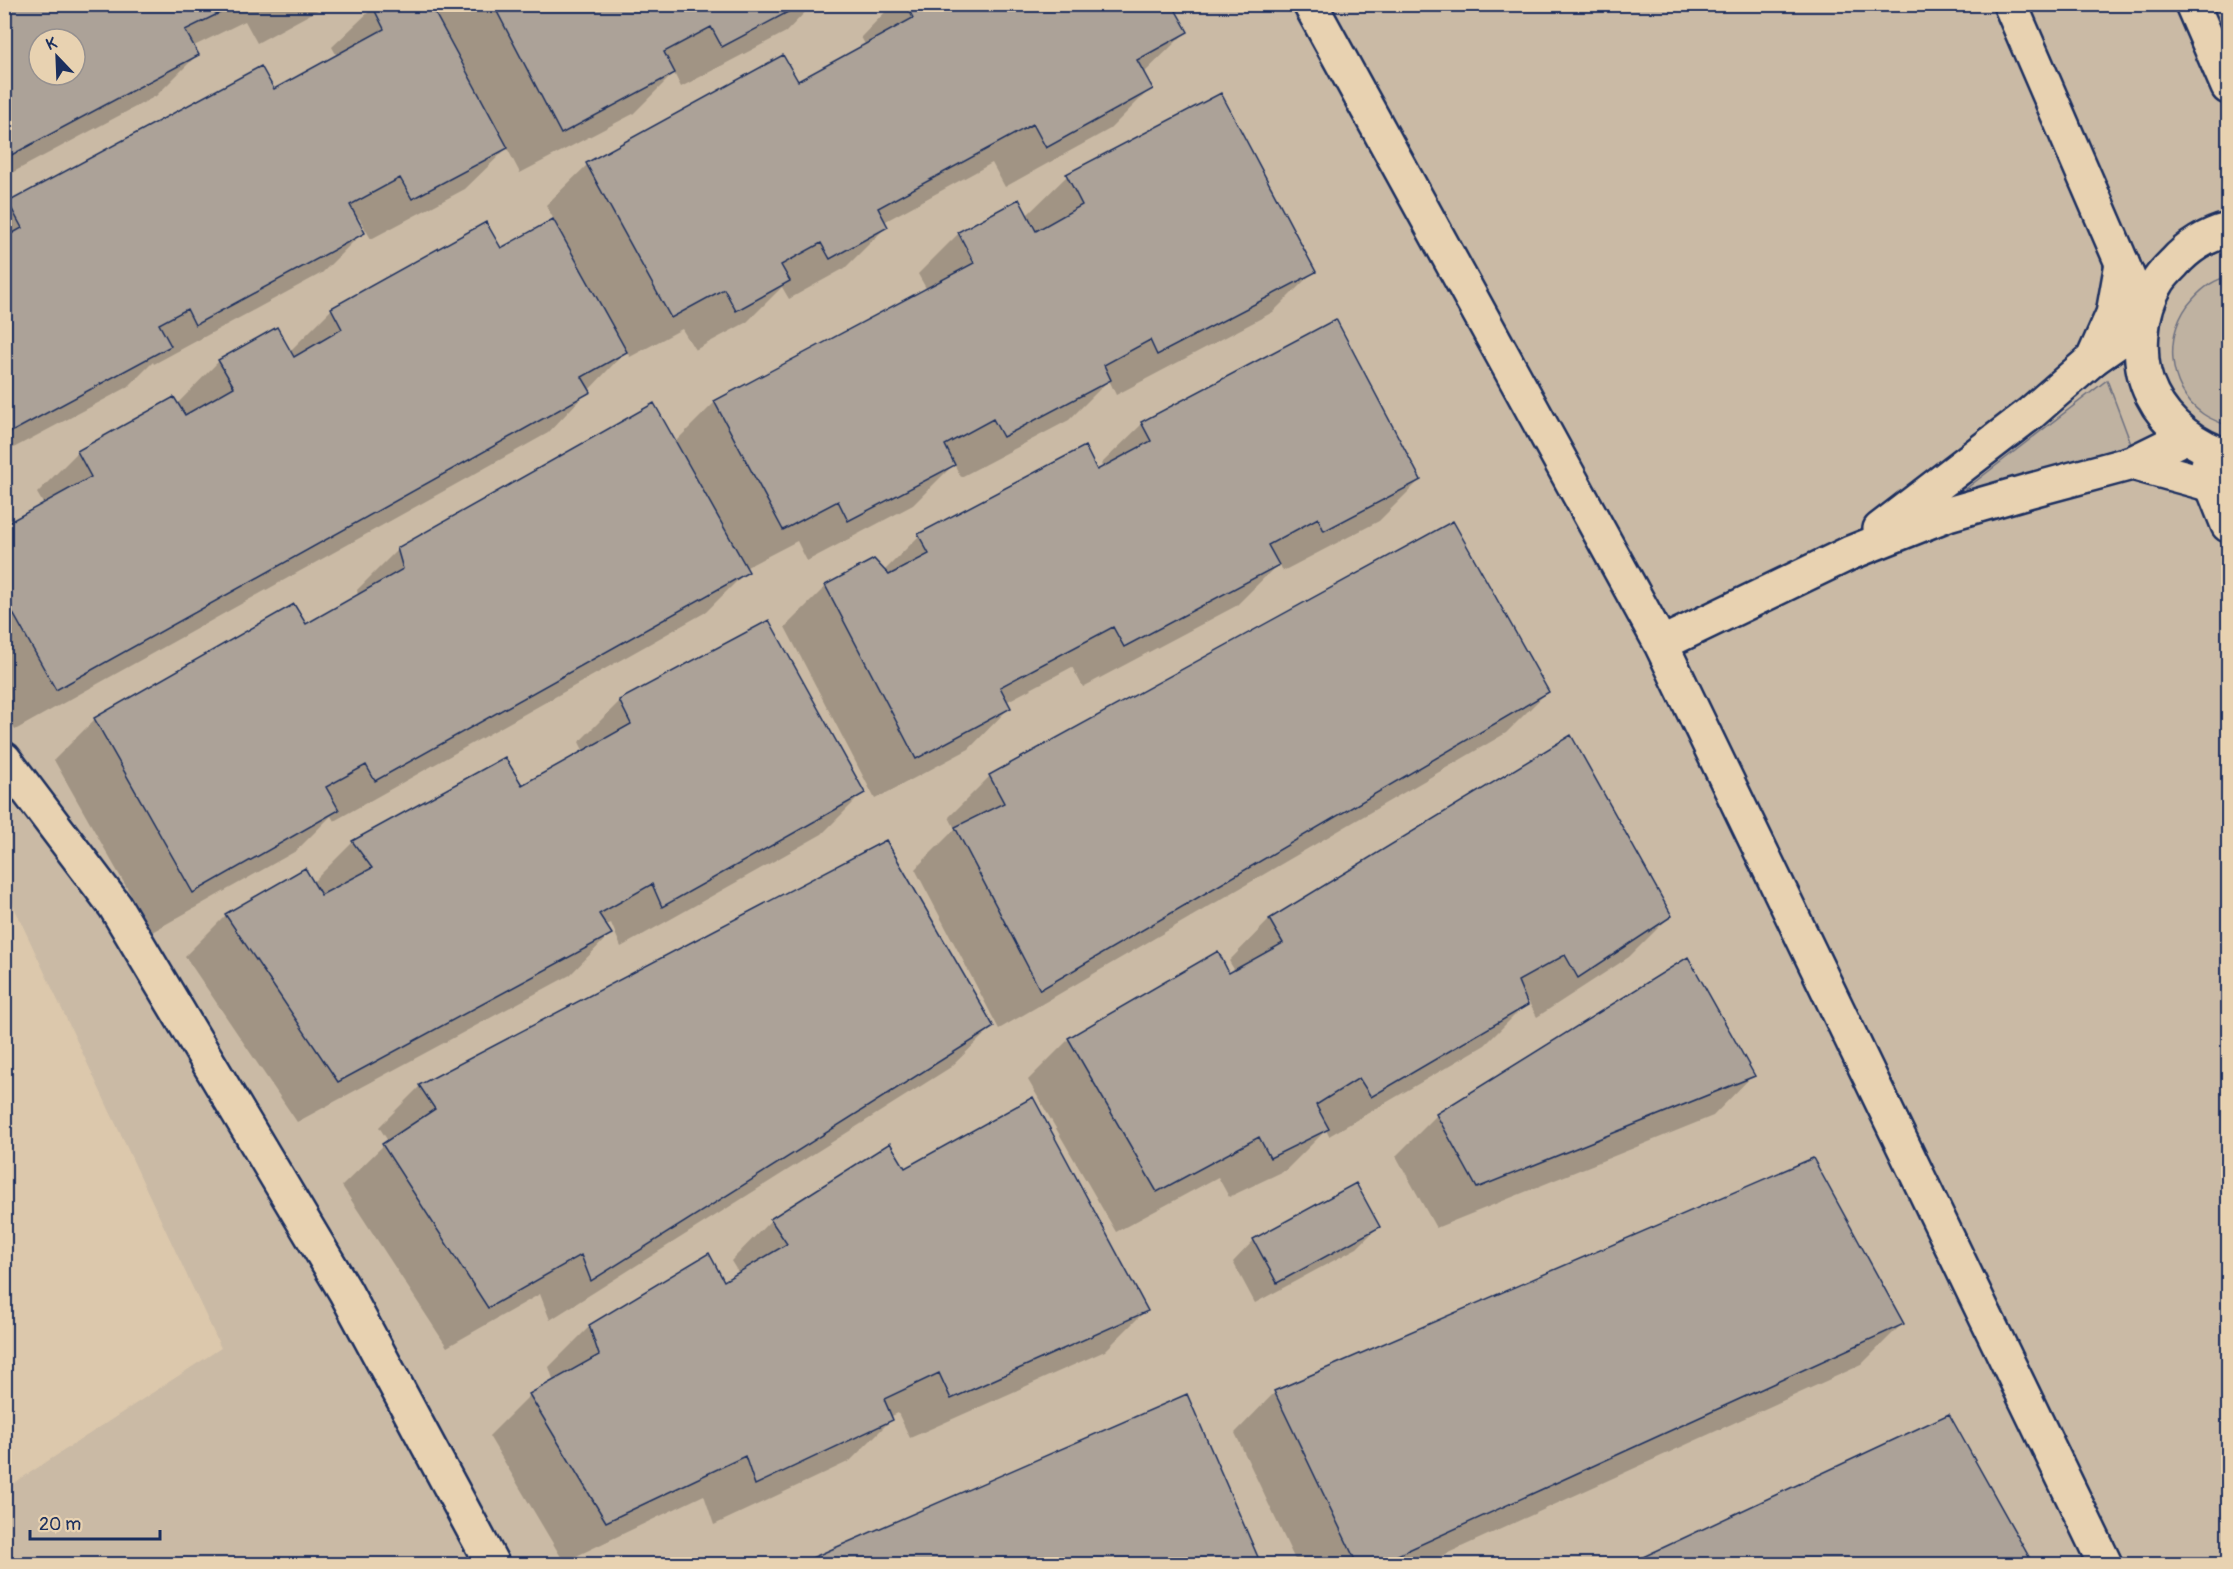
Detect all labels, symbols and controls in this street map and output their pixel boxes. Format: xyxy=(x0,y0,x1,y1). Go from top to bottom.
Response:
north arrow xyxy=(27,27,87,87)
text: K xyxy=(43,33,60,55)
scale bar xyxy=(30,1503,160,1541)
text: 20 m xyxy=(39,1513,81,1536)

